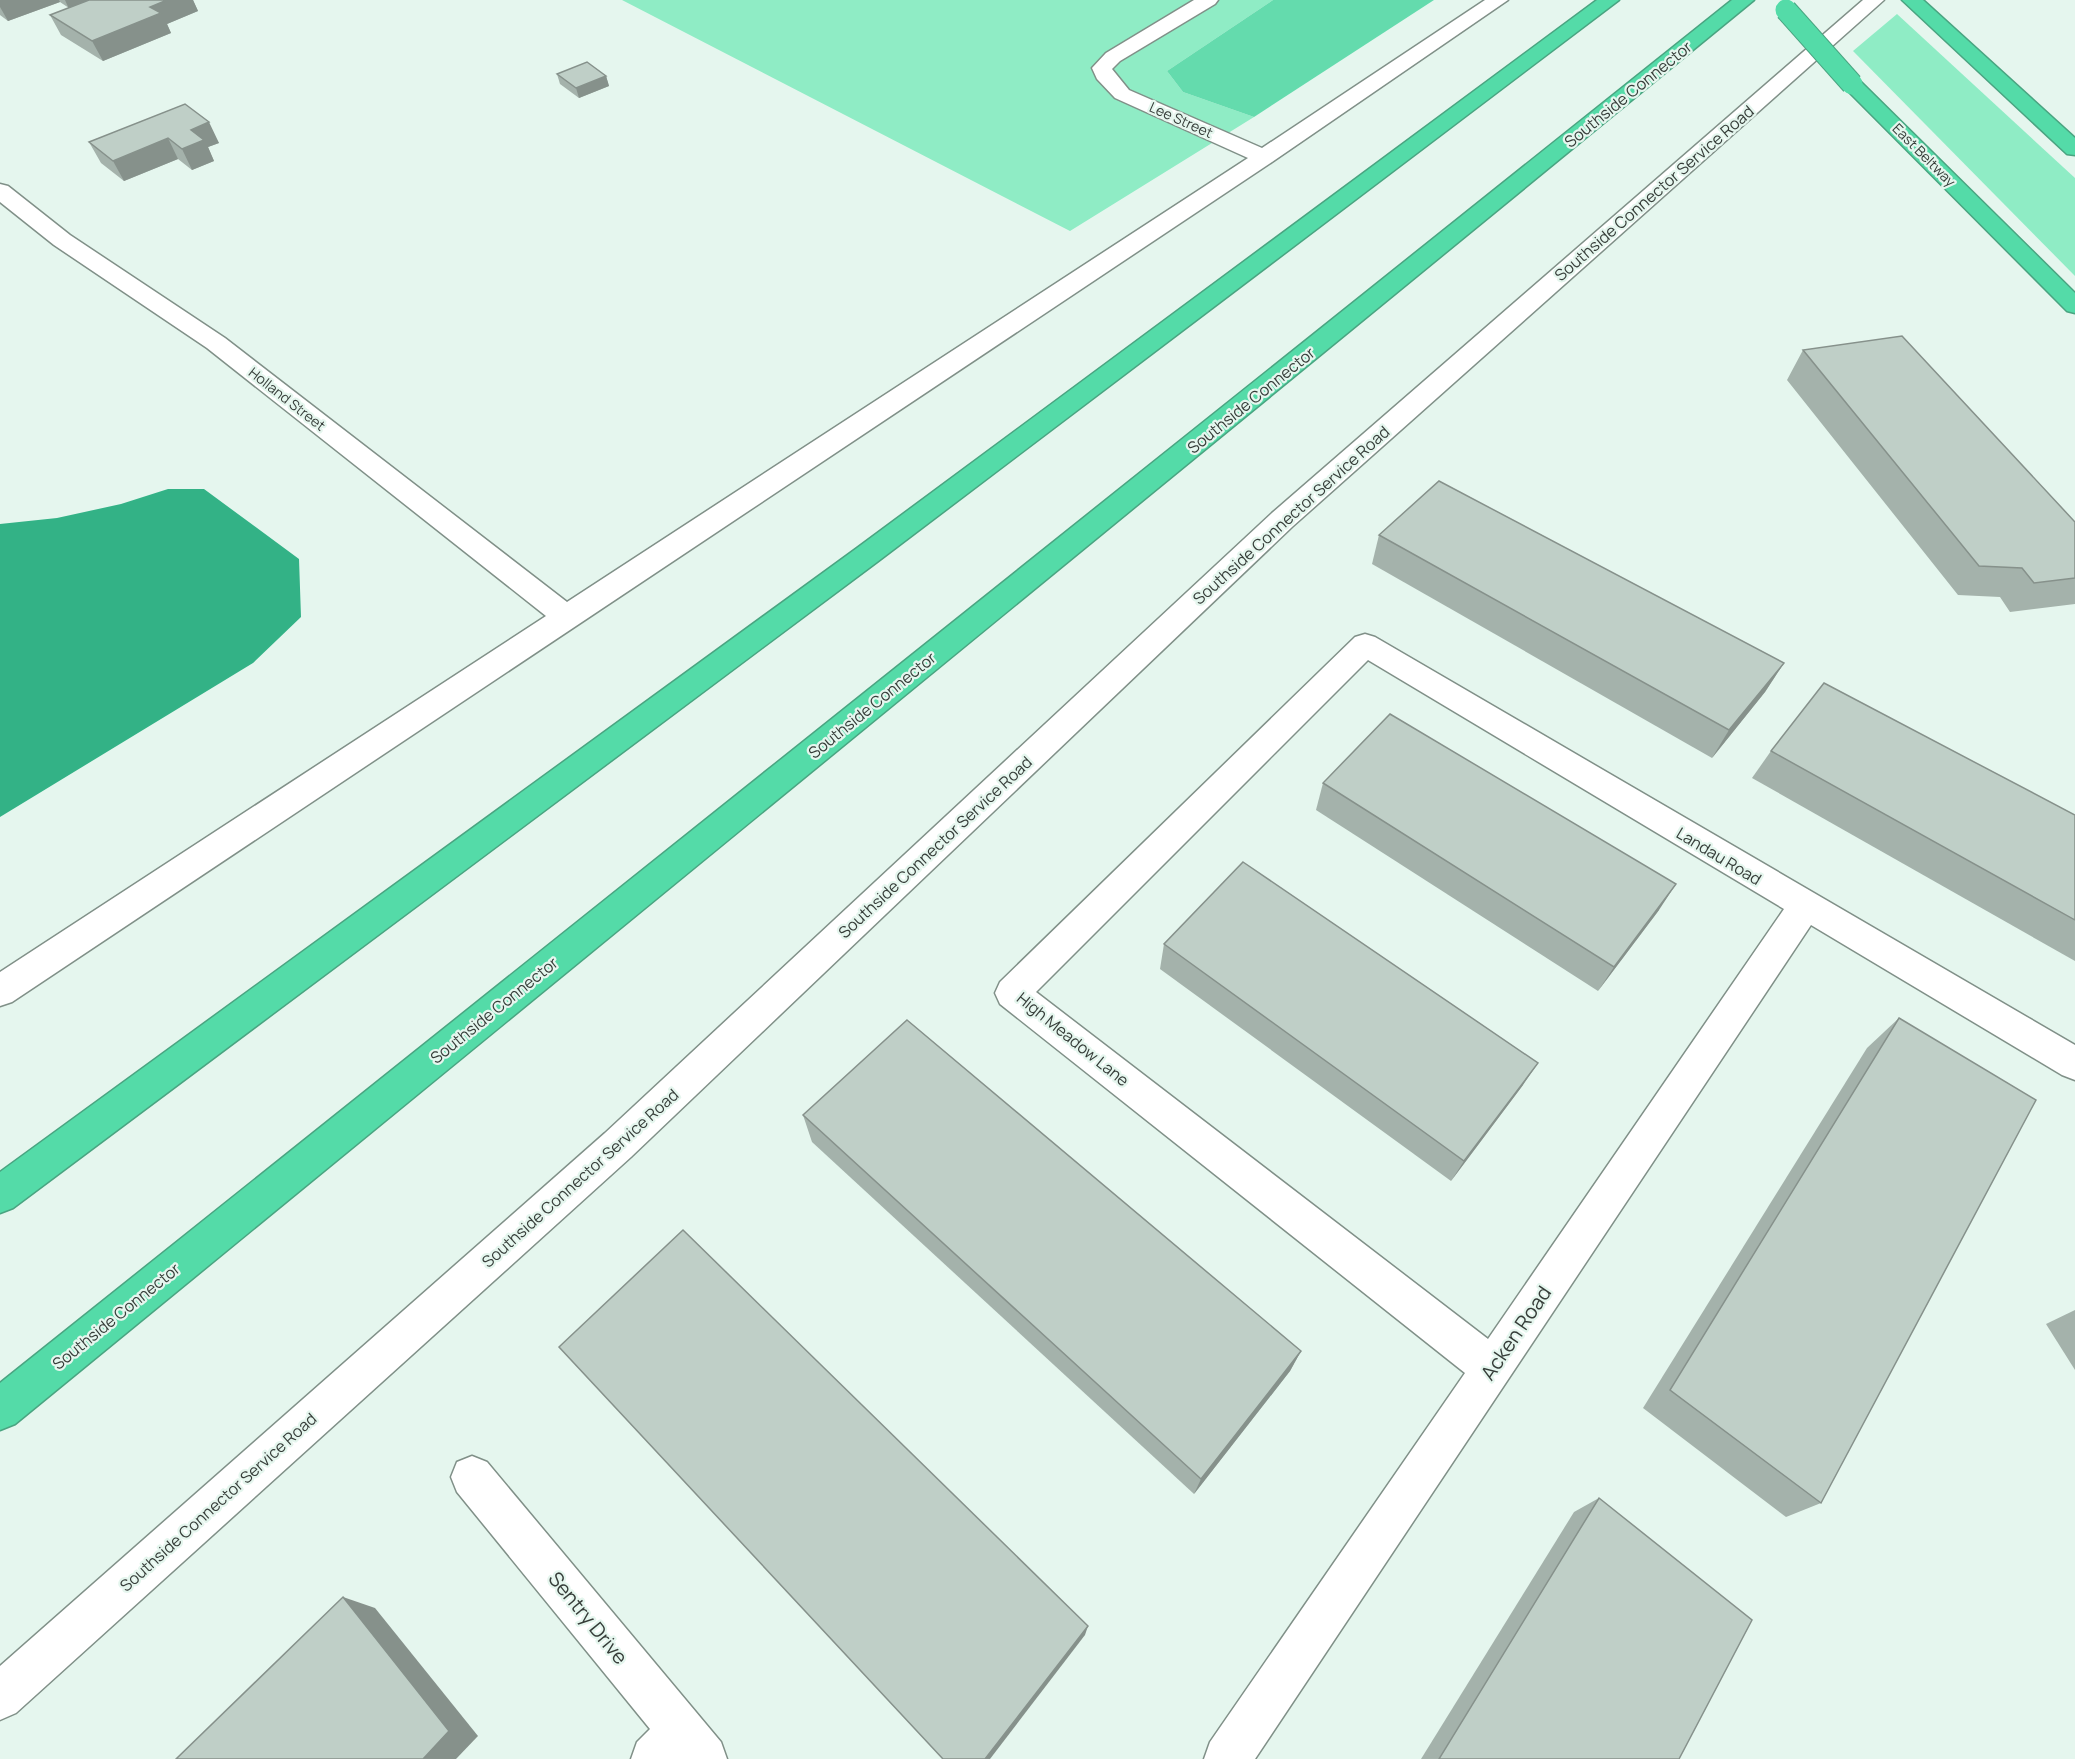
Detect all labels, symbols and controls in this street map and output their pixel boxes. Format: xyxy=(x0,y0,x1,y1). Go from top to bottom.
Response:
street label: Southside Connector xyxy=(1560,35,1697,152)
street label: Lee Street xyxy=(1147,97,1216,142)
street label: Southside Connector Service Road xyxy=(1550,100,1758,286)
street label: East Beltway xyxy=(1889,119,1961,191)
street label: Southside Connector xyxy=(1183,341,1320,458)
street label: Holland Street xyxy=(245,363,330,435)
street label: Southside Connector Service Road xyxy=(1188,421,1394,609)
street label: Southside Connector xyxy=(804,646,941,763)
street label: Southside Connector Service Road xyxy=(833,751,1037,943)
street label: Landau Road xyxy=(1672,822,1766,890)
street label: Southside Connector xyxy=(426,951,563,1068)
street label: High Meadow Lane xyxy=(1012,987,1134,1091)
street label: Southside Connector Service Road xyxy=(477,1084,683,1272)
street label: Southside Connector xyxy=(48,1257,185,1374)
street label: Acken Road xyxy=(1474,1280,1557,1385)
street label: Southside Connector Service Road xyxy=(115,1408,321,1596)
street label: Sentry Drive xyxy=(543,1566,634,1670)

